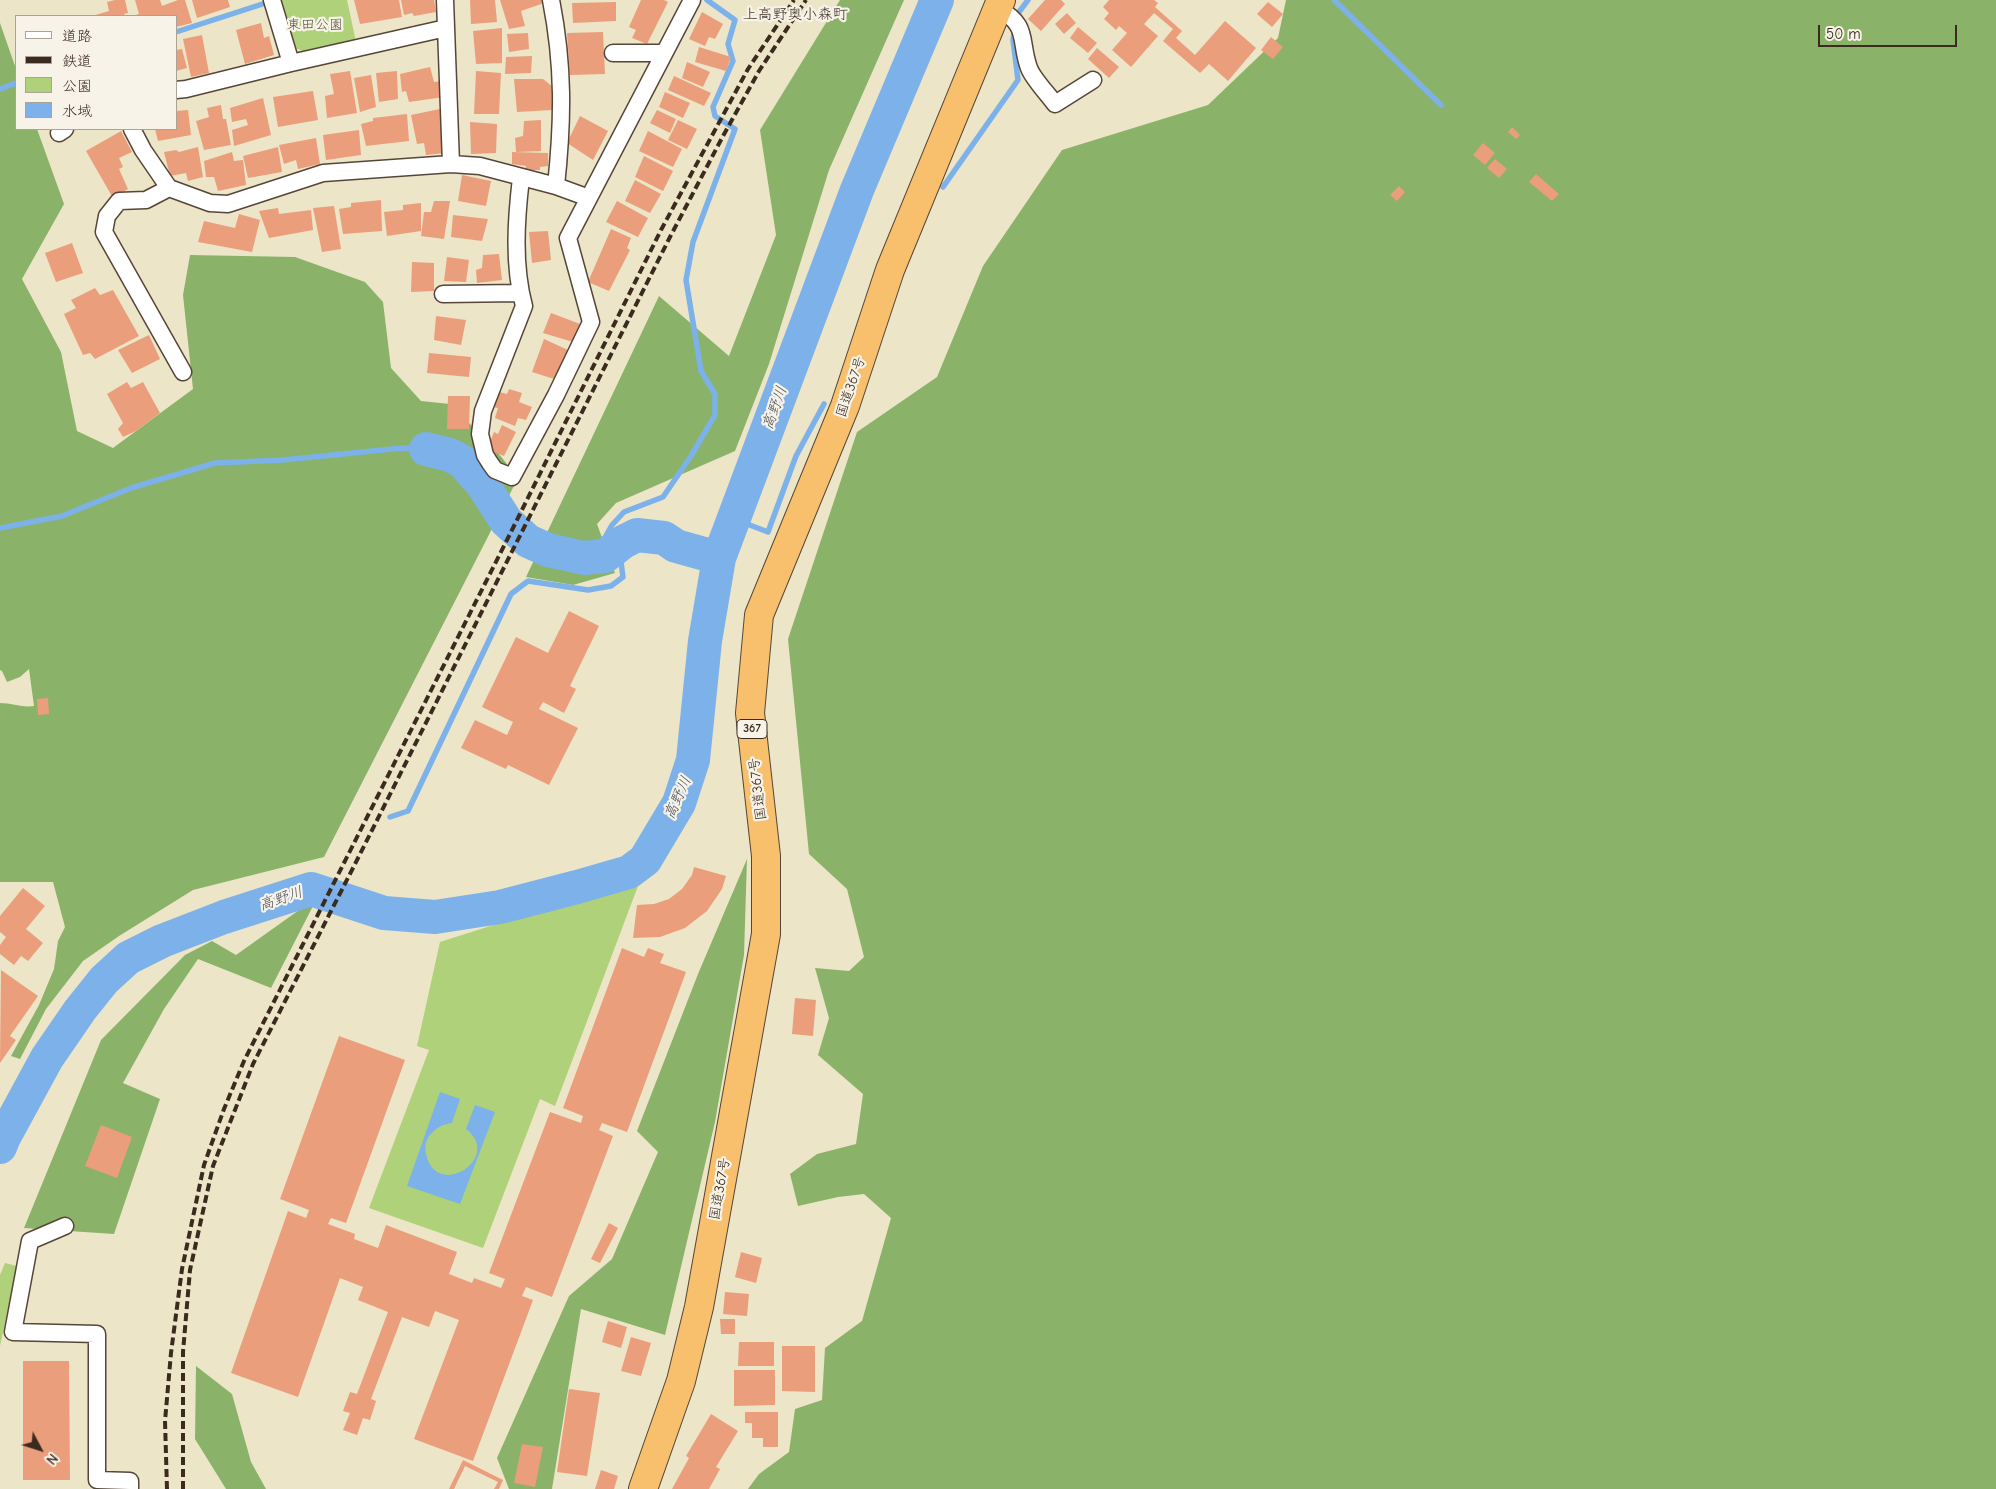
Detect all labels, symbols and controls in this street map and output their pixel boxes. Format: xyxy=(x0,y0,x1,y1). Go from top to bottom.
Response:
district label: 上高野奥小森町 xyxy=(743,6,847,24)
legend xyxy=(15,15,178,130)
scale bar xyxy=(1821,15,1960,47)
park label: 東田公園 xyxy=(287,17,343,33)
text: 50 m xyxy=(1826,25,1861,43)
text: 道路 xyxy=(62,27,92,45)
text: 鉄道 xyxy=(62,52,92,70)
text: 公園 xyxy=(62,77,92,95)
text: 水域 xyxy=(62,102,92,120)
street label: 国道367号 xyxy=(833,354,869,420)
water label: 高野川 xyxy=(759,384,791,432)
road number: 367 xyxy=(737,720,767,739)
street label: 国道367号 xyxy=(746,757,770,821)
water label: 高野川 xyxy=(661,774,695,822)
water label: 高野川 xyxy=(257,883,305,915)
street label: 国道367号 xyxy=(706,1156,734,1222)
north arrow xyxy=(15,1424,65,1474)
text: N xyxy=(42,1450,61,1468)

